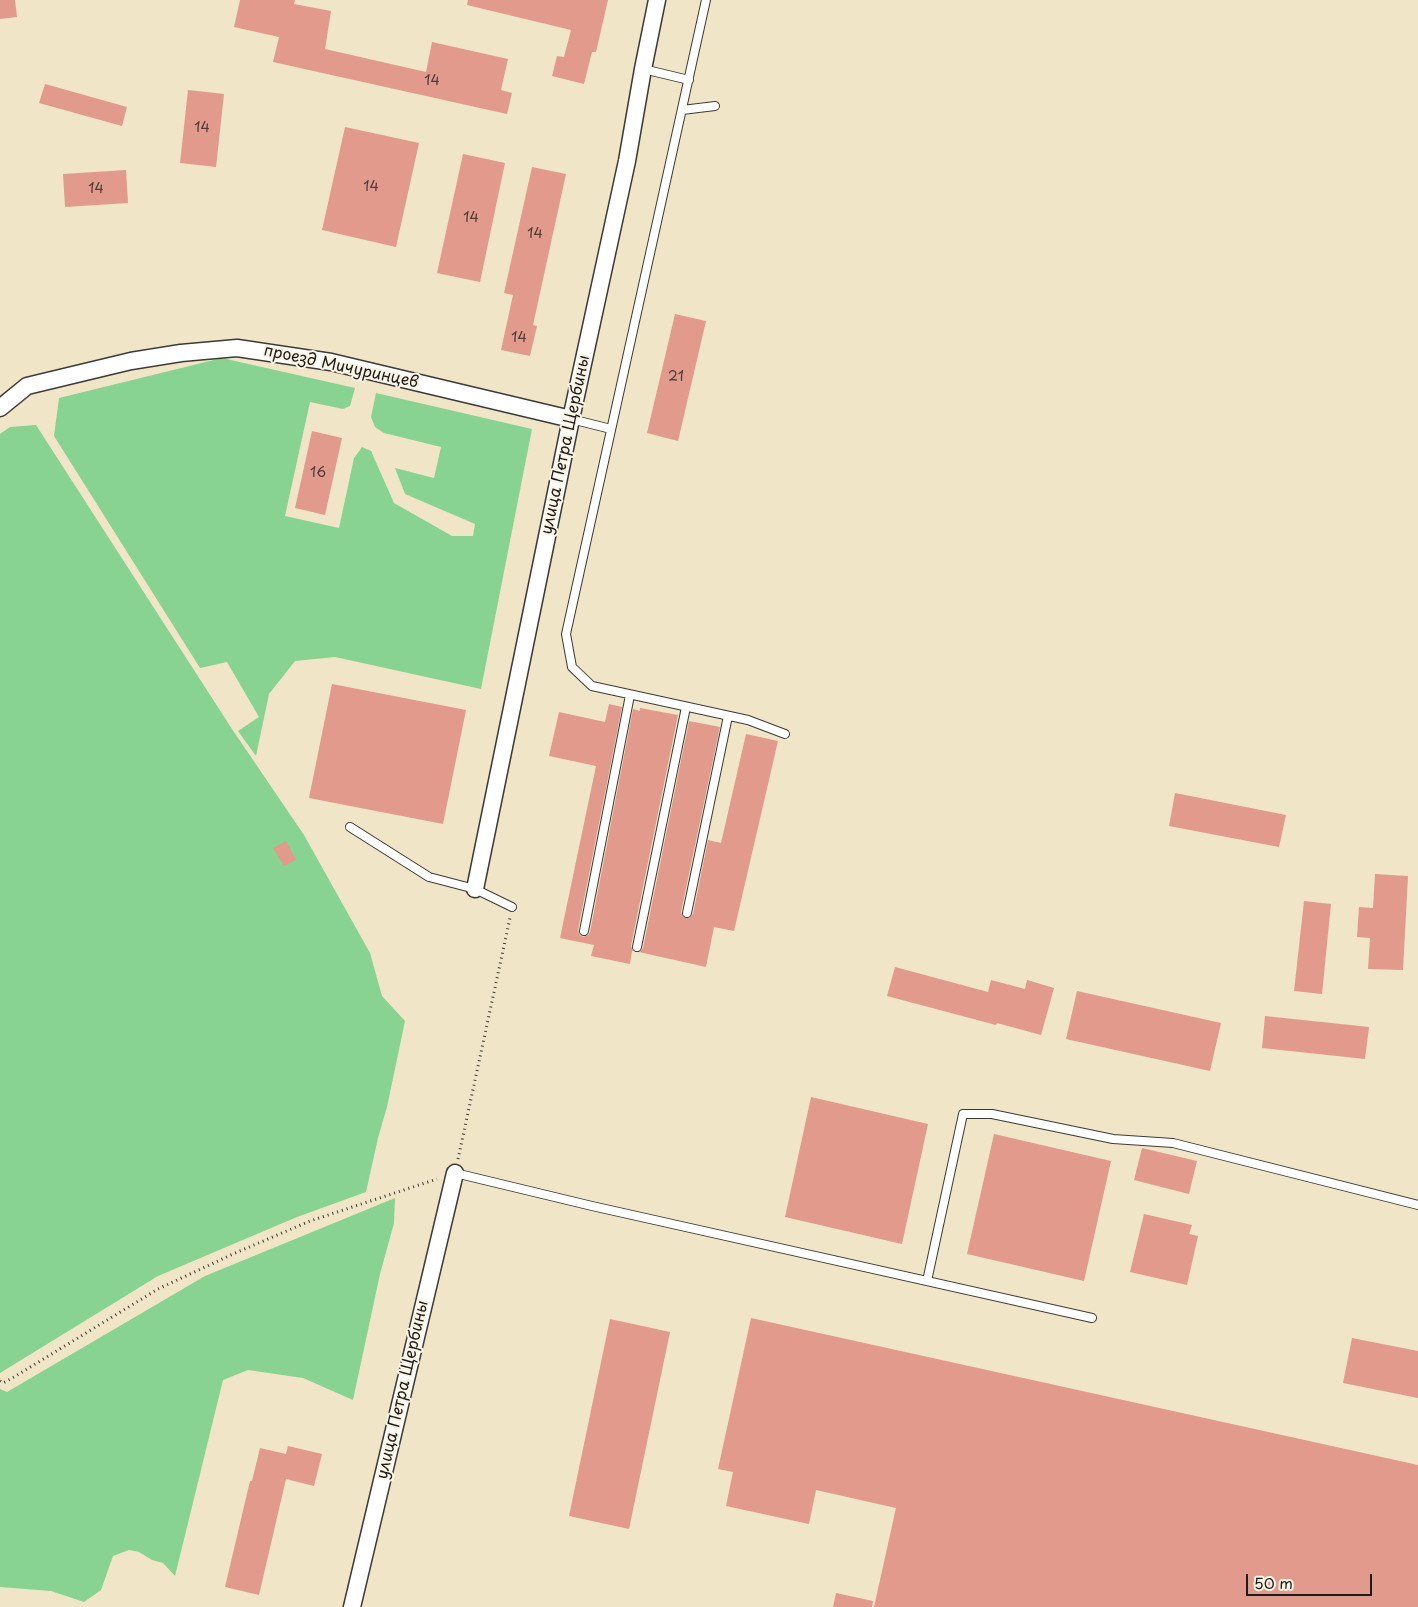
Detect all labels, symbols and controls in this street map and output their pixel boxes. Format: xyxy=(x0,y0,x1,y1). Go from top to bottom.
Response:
house number: 14 xyxy=(424,73,440,89)
house number: 14 xyxy=(194,120,210,136)
house number: 14 xyxy=(363,179,379,195)
house number: 14 xyxy=(88,181,104,197)
house number: 14 xyxy=(463,210,479,226)
house number: 14 xyxy=(527,226,543,242)
house number: 14 xyxy=(511,330,527,346)
street label: проезд Мичуринцев xyxy=(262,341,420,393)
street label: улица Петра Щербины xyxy=(538,354,594,536)
house number: 21 xyxy=(668,369,684,385)
house number: 16 xyxy=(310,465,326,481)
street label: улица Петра Щербины xyxy=(373,1299,433,1481)
scale bar xyxy=(1248,1564,1374,1596)
text: 50 m xyxy=(1254,1571,1293,1594)

